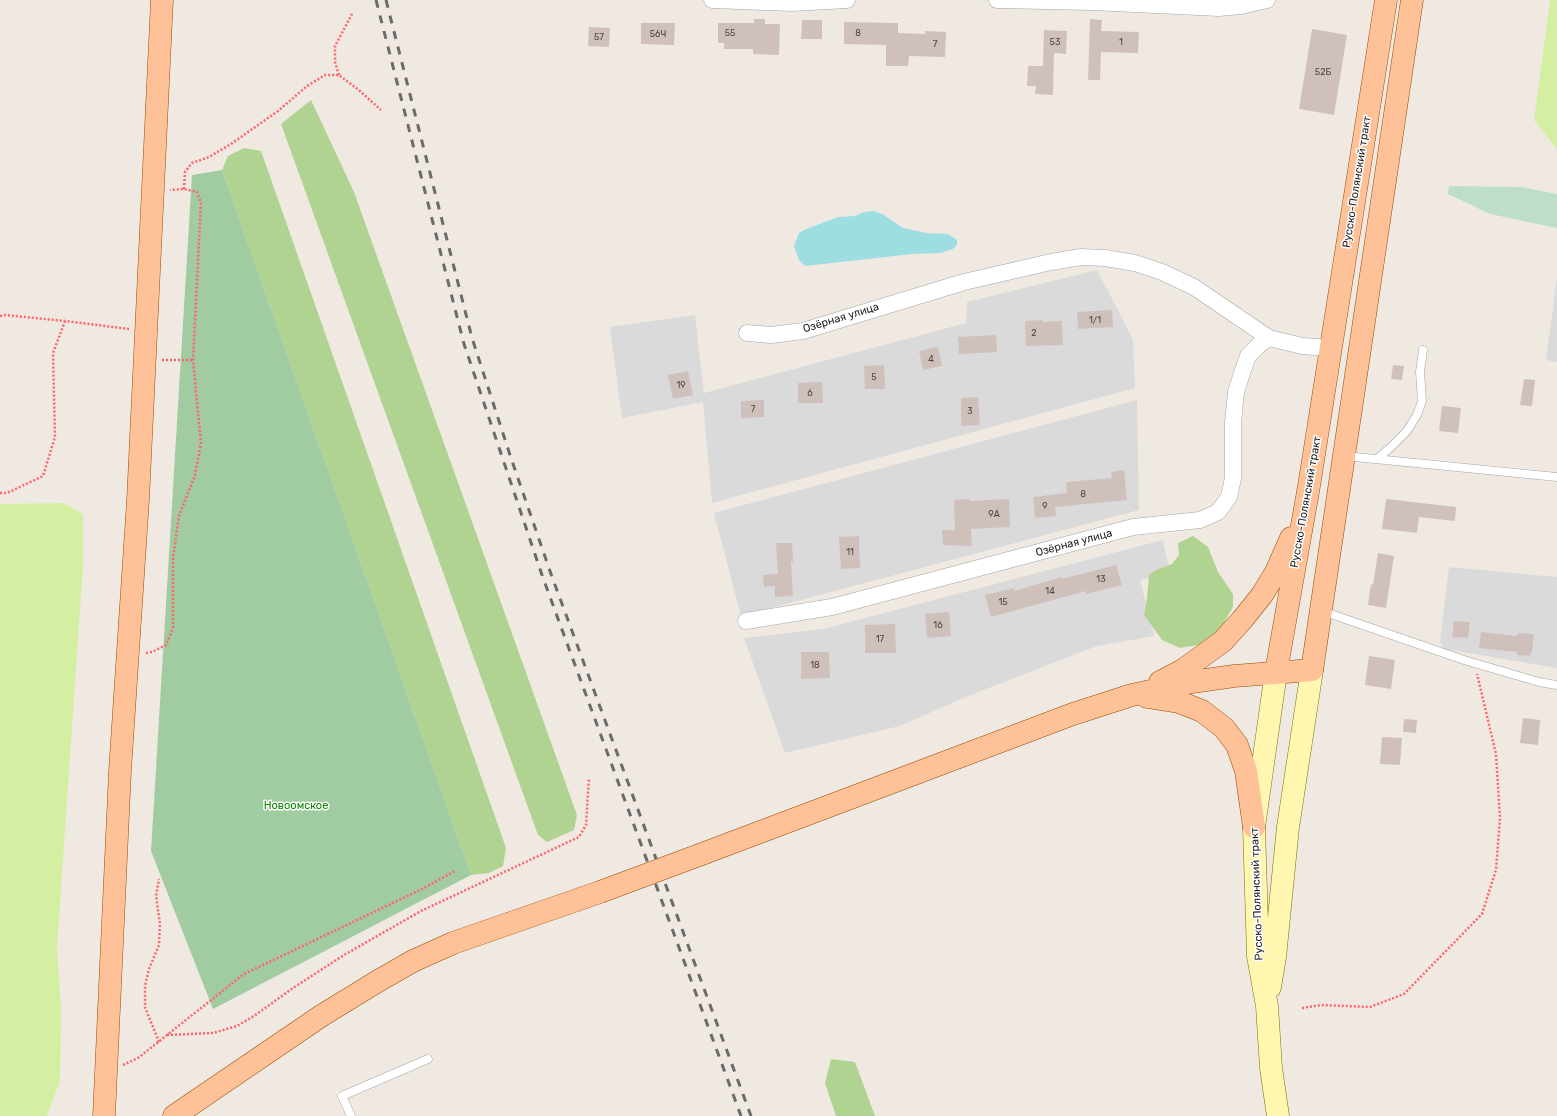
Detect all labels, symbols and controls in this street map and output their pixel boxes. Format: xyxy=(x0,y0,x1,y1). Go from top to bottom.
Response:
house number: 55 xyxy=(725,28,735,38)
house number: 8 xyxy=(855,28,861,38)
house number: 56Ч xyxy=(650,29,666,39)
house number: 57 xyxy=(594,32,604,42)
house number: 53 xyxy=(1050,37,1060,47)
house number: 1 xyxy=(1119,37,1123,47)
house number: 7 xyxy=(933,39,937,49)
house number: 52Б xyxy=(1315,67,1331,77)
street label: Русско-Полянский тракт xyxy=(1340,115,1374,249)
street label: Озёрная улица xyxy=(801,300,881,336)
house number: 1/1 xyxy=(1089,315,1101,325)
house number: 2 xyxy=(1031,328,1037,338)
house number: 4 xyxy=(928,354,934,364)
house number: 5 xyxy=(871,372,877,382)
house number: 19 xyxy=(676,380,686,390)
house number: 6 xyxy=(807,388,813,398)
house number: 7 xyxy=(751,404,755,414)
house number: 3 xyxy=(967,406,973,416)
street label: Русско-Полянский тракт xyxy=(1288,435,1324,569)
house number: 8 xyxy=(1080,489,1086,499)
house number: 9 xyxy=(1042,501,1048,511)
house number: 9А xyxy=(988,509,1000,519)
street label: Озёрная улица xyxy=(1034,526,1114,560)
house number: 11 xyxy=(846,547,854,557)
house number: 13 xyxy=(1096,574,1106,584)
house number: 14 xyxy=(1045,586,1055,596)
house number: 15 xyxy=(998,597,1008,607)
house number: 16 xyxy=(933,620,943,630)
house number: 17 xyxy=(876,634,884,644)
house number: 18 xyxy=(810,660,820,670)
park label: Новоомское xyxy=(264,799,328,813)
street label: Русско-Полянский тракт xyxy=(1248,827,1266,961)

